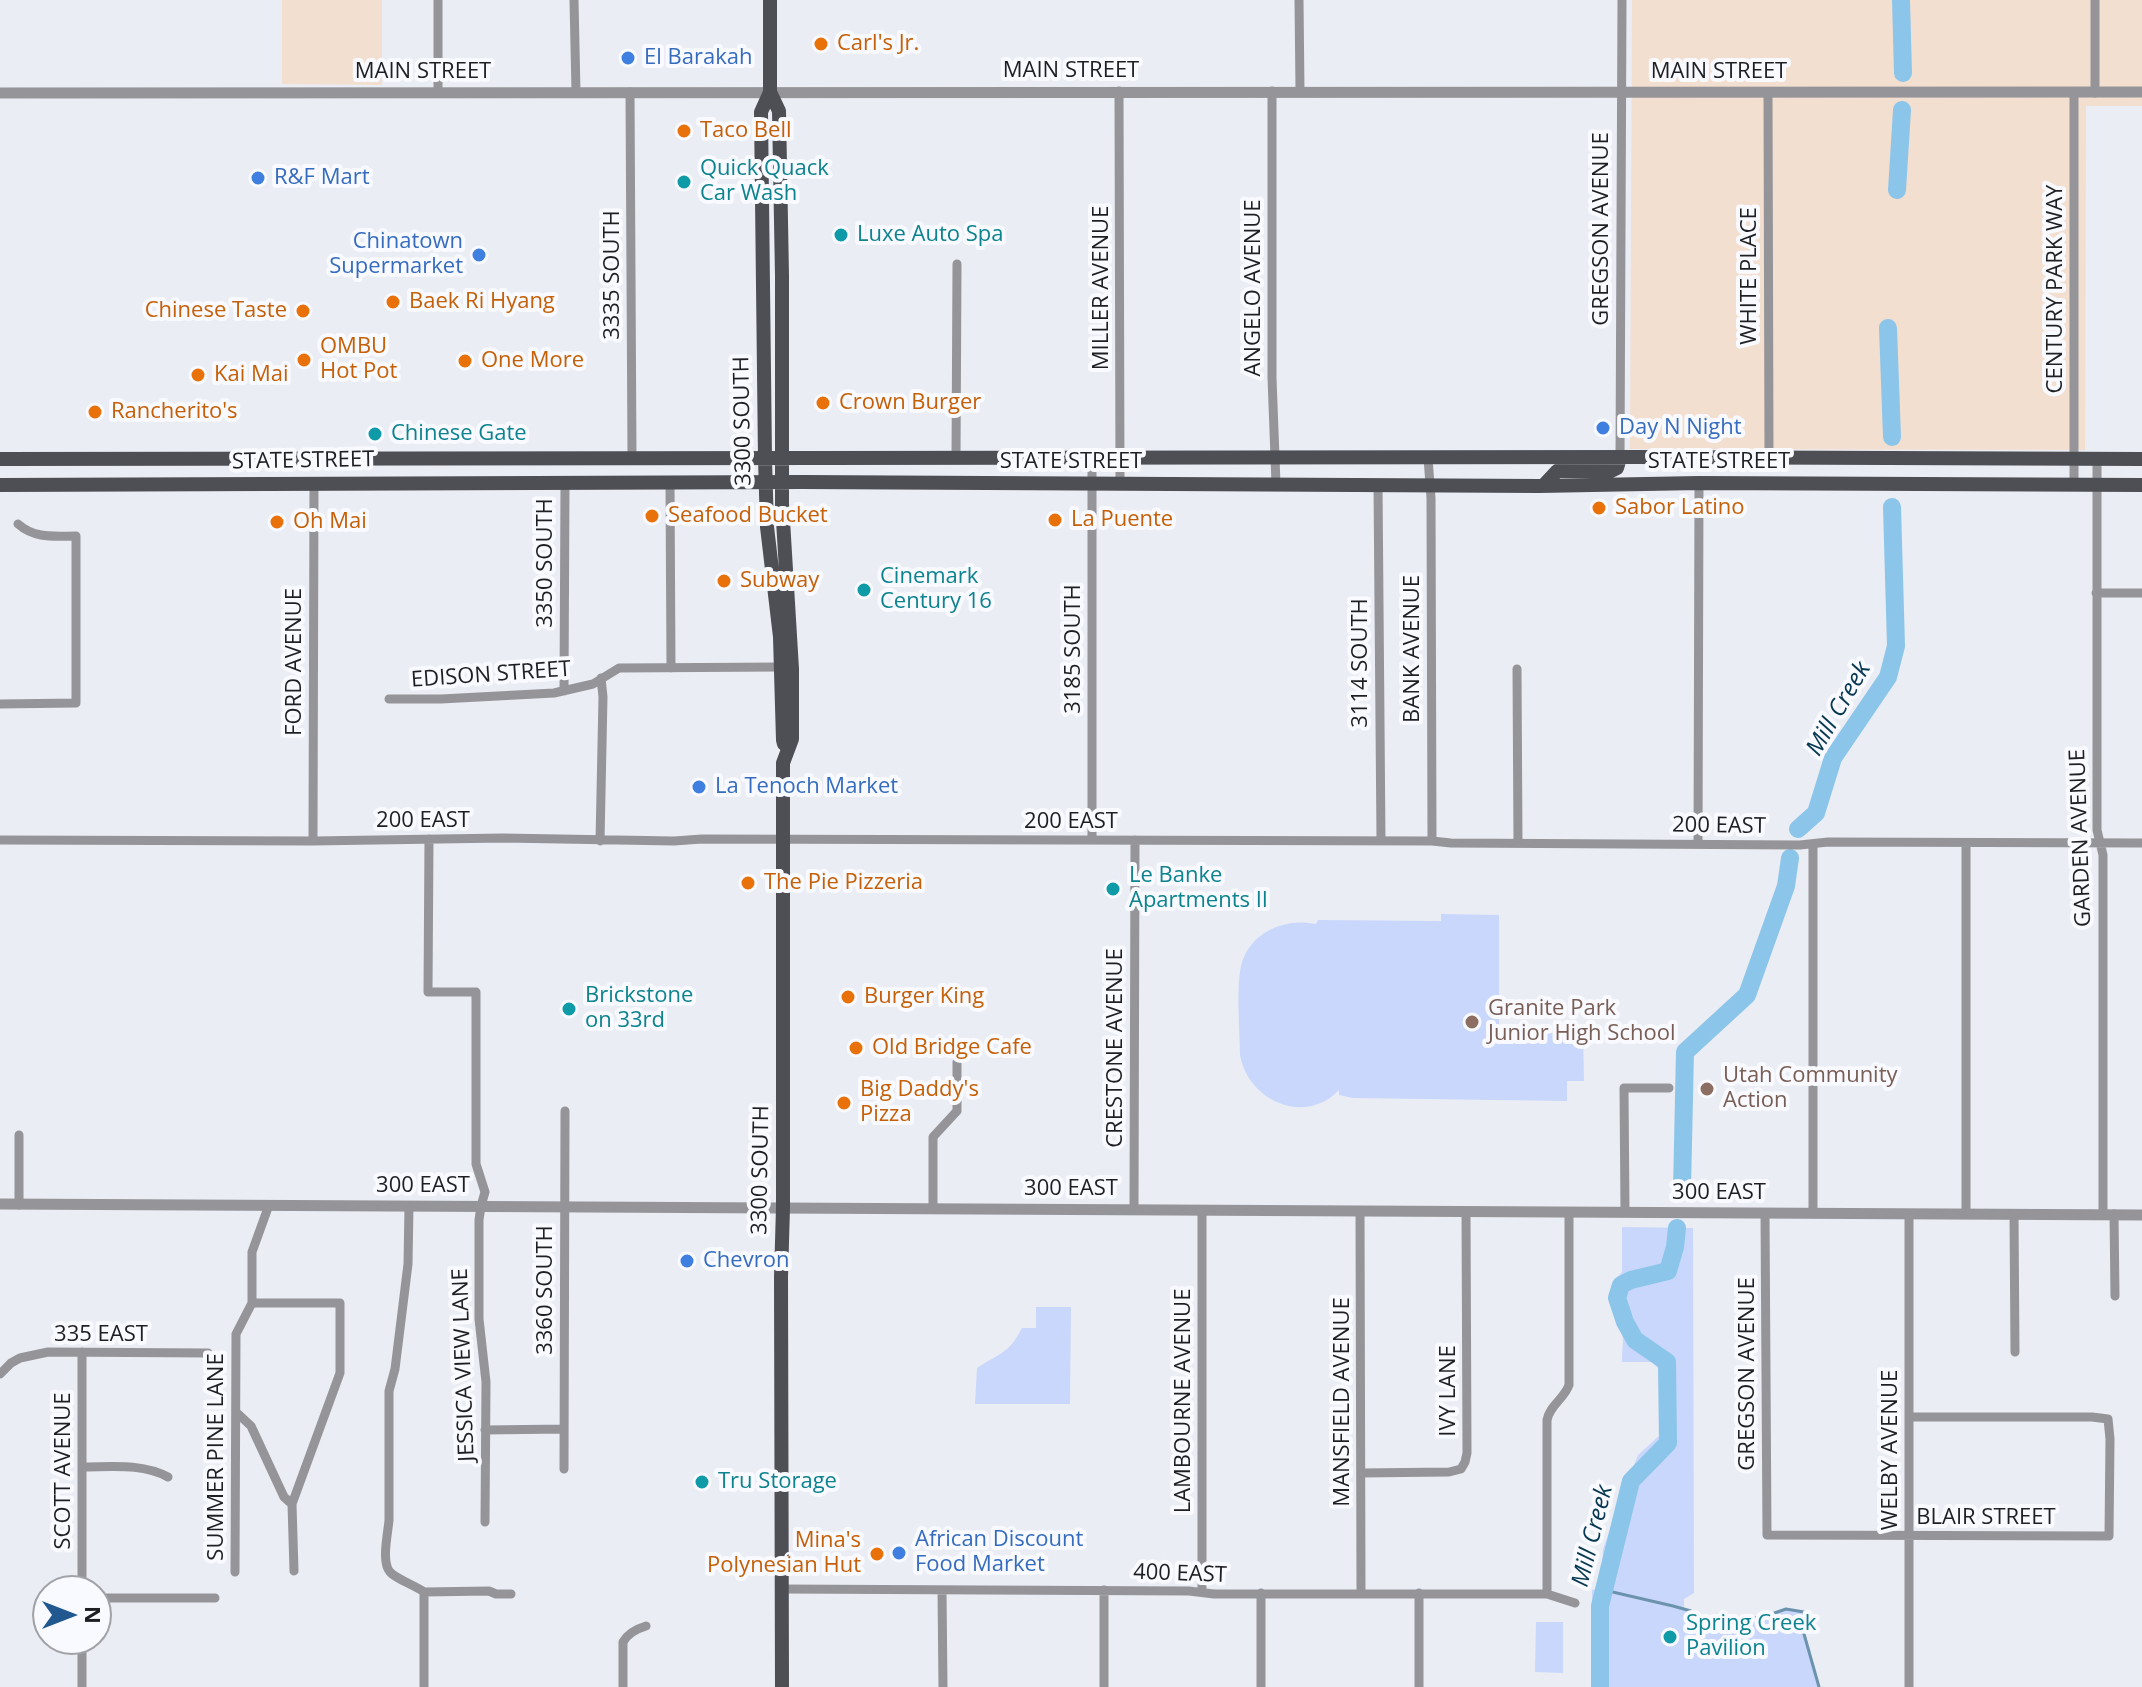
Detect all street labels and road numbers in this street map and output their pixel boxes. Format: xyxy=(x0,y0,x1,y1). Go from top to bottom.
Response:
street label: MAIN STREET xyxy=(1003,58,1139,84)
street label: MAIN STREET xyxy=(355,59,491,85)
street label: MAIN STREET xyxy=(1651,59,1787,85)
street label: GREGSON AVENUE xyxy=(1589,132,1615,326)
street label: CENTURY PARK WAY xyxy=(2043,185,2069,393)
street label: ANGELO AVENUE xyxy=(1241,199,1267,377)
street label: MILLER AVENUE xyxy=(1089,206,1115,370)
street label: WHITE PLACE xyxy=(1737,207,1763,345)
street label: 3335 SOUTH xyxy=(600,210,626,340)
street label: 3300 SOUTH xyxy=(729,356,757,486)
street label: STATE STREET xyxy=(232,447,374,475)
street label: STATE STREET xyxy=(1000,449,1142,475)
street label: STATE STREET xyxy=(1648,449,1790,475)
street label: 3350 SOUTH xyxy=(533,498,559,628)
street label: BANK AVENUE xyxy=(1400,575,1426,723)
street label: 3185 SOUTH xyxy=(1061,584,1087,714)
street label: FORD AVENUE xyxy=(282,588,308,736)
street label: 3114 SOUTH xyxy=(1348,598,1374,728)
street label: EDISON STREET xyxy=(410,656,572,694)
street label: GARDEN AVENUE xyxy=(2065,749,2097,927)
street label: 200 EAST xyxy=(376,808,470,834)
street label: 200 EAST xyxy=(1024,809,1118,835)
street label: 200 EAST xyxy=(1672,812,1766,840)
street label: CRESTONE AVENUE xyxy=(1103,948,1129,1148)
street label: 3300 SOUTH xyxy=(747,1105,775,1235)
street label: 300 EAST xyxy=(376,1173,470,1199)
street label: 300 EAST xyxy=(1024,1176,1118,1202)
street label: 300 EAST xyxy=(1672,1180,1766,1206)
street label: 3360 SOUTH xyxy=(533,1225,559,1355)
street label: JESSICA VIEW LANE xyxy=(447,1268,481,1462)
street label: GREGSON AVENUE xyxy=(1735,1277,1761,1471)
street label: LAMBOURNE AVENUE xyxy=(1171,1289,1197,1513)
street label: MANSFIELD AVENUE xyxy=(1330,1297,1356,1507)
street label: 335 EAST xyxy=(54,1322,148,1348)
street label: IVY LANE xyxy=(1436,1345,1462,1437)
street label: SUMMER PINE LANE xyxy=(204,1353,230,1561)
street label: WELBY AVENUE xyxy=(1878,1370,1904,1530)
street label: SCOTT AVENUE xyxy=(51,1392,77,1550)
street label: BLAIR STREET xyxy=(1916,1505,2056,1531)
street label: 400 EAST xyxy=(1133,1559,1227,1589)

